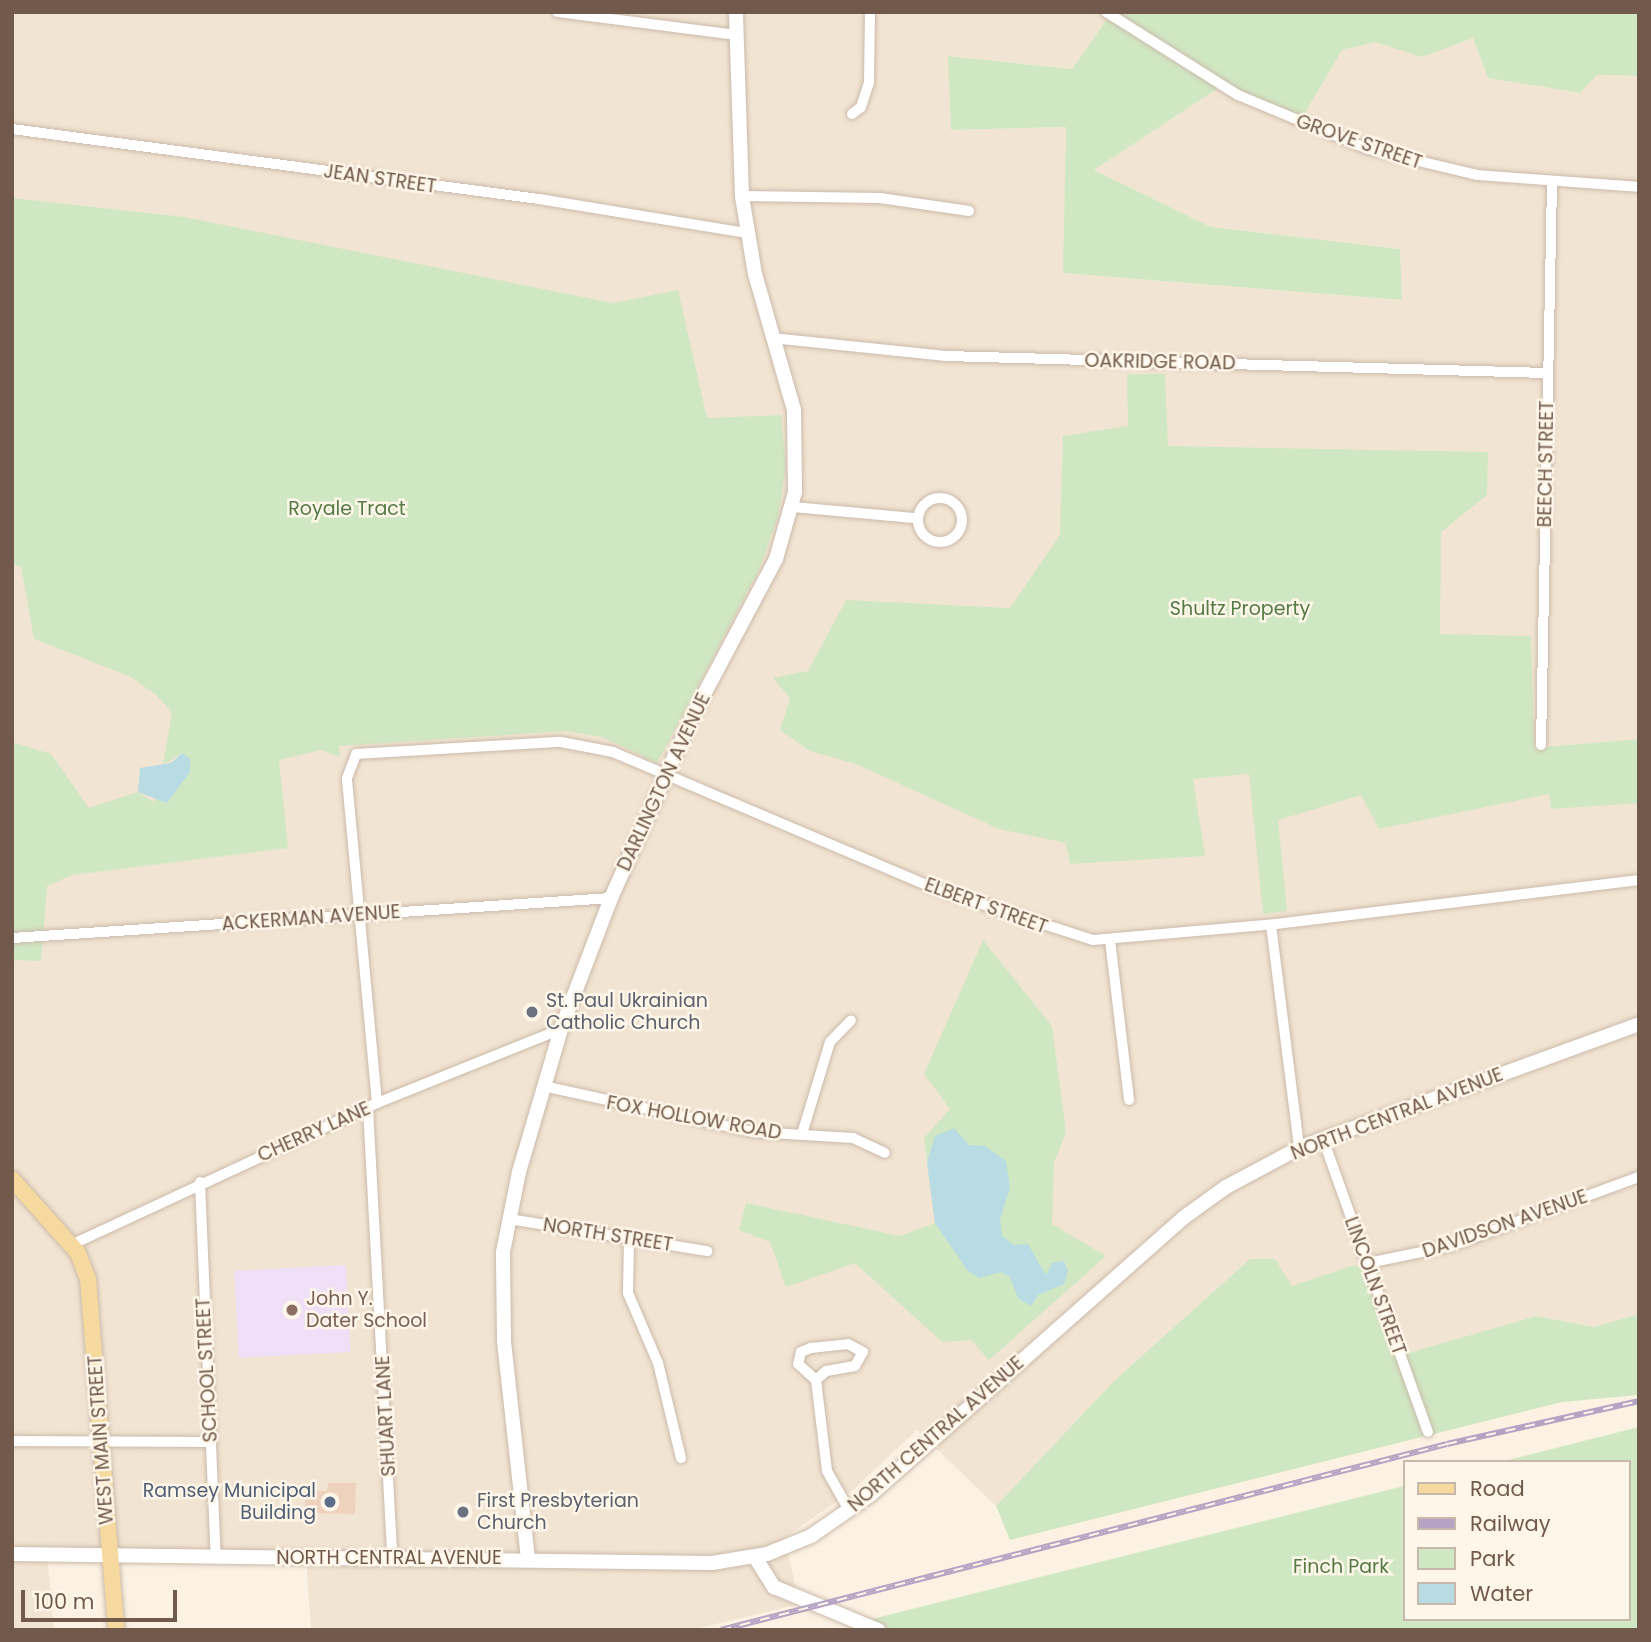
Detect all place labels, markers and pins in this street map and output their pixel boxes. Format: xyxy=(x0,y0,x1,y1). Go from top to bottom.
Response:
place label: St. Paul Ukrainian Catholic Church xyxy=(546,990,708,1034)
marker: St. Paul Ukrainian Catholic Church xyxy=(524,1004,540,1020)
place label: John Y. Dater School xyxy=(306,1288,427,1332)
marker: John Y. Dater School xyxy=(284,1302,300,1318)
place label: Ramsey Municipal Building xyxy=(143,1480,316,1524)
place label: First Presbyterian Church xyxy=(477,1490,639,1534)
marker: Ramsey Municipal Building xyxy=(322,1494,338,1510)
marker: First Presbyterian Church xyxy=(455,1504,471,1520)

